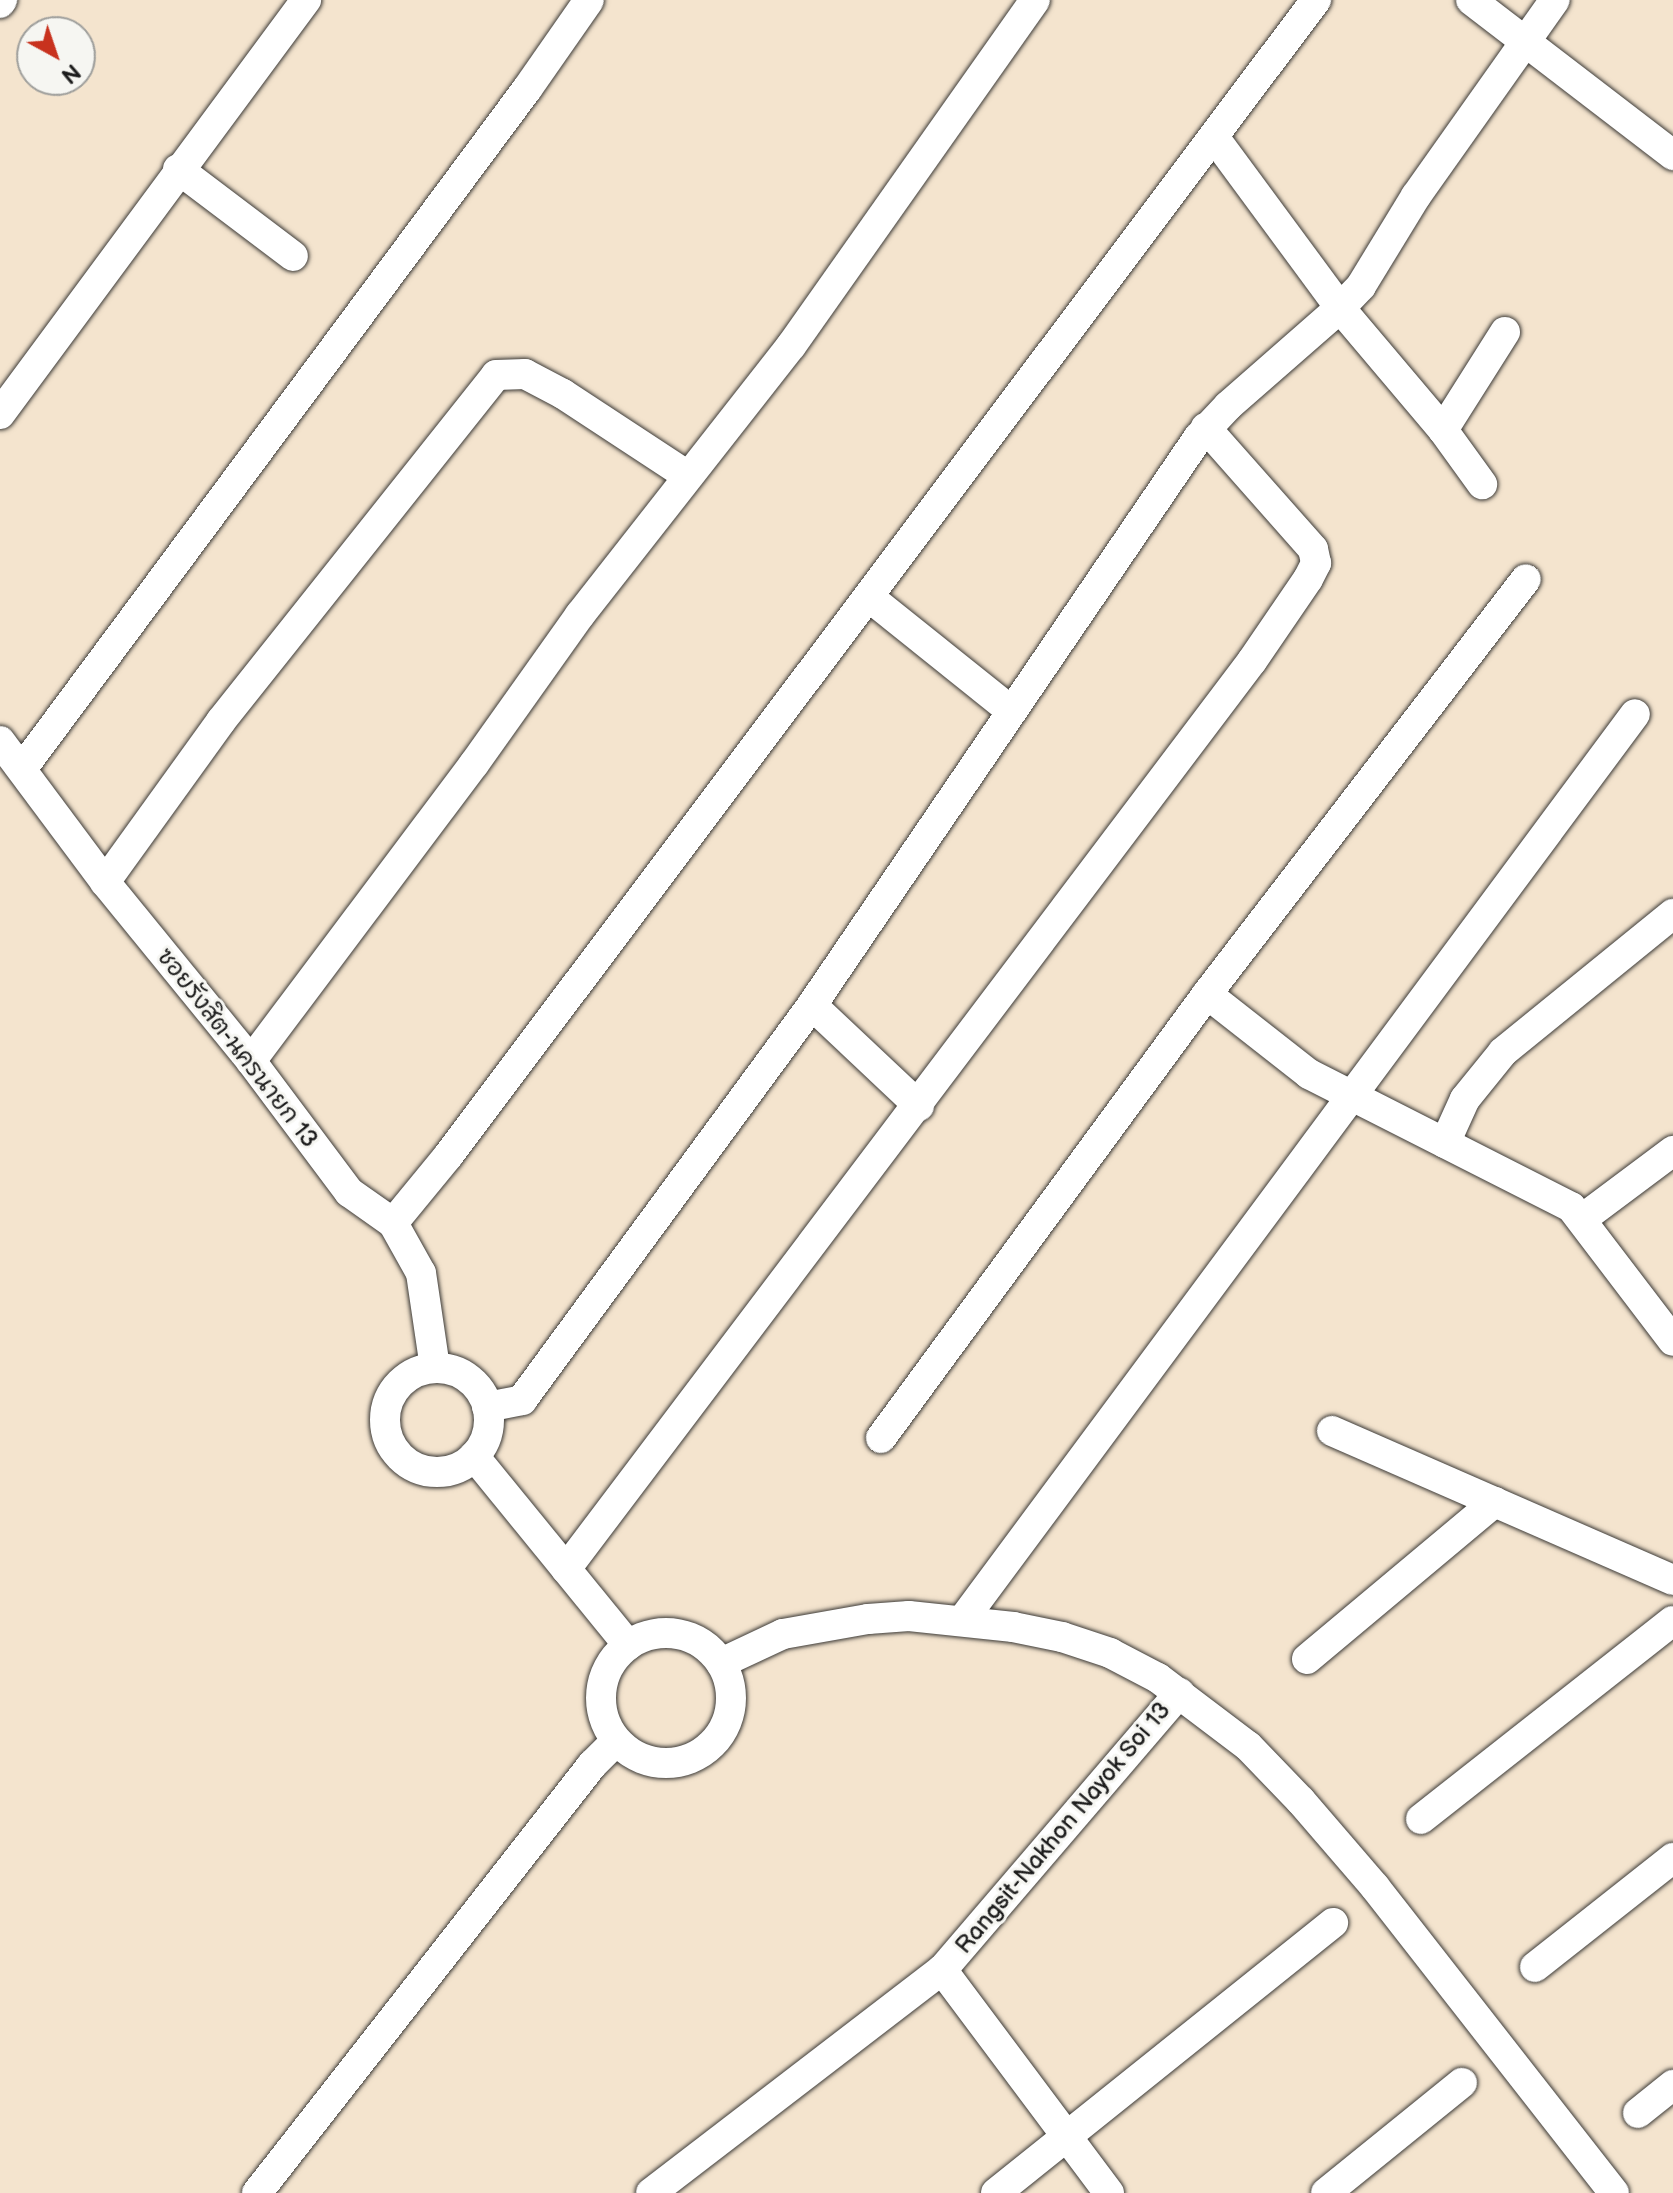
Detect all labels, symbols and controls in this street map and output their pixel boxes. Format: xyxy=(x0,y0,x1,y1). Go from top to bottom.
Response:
north arrow xyxy=(16,16,96,96)
text: N xyxy=(55,58,85,89)
street label: ซอยรังสิต-นครนายก 13 xyxy=(150,943,324,1153)
street label: Rangsit-Nakhon Nayok Soi 13 xyxy=(949,1696,1177,1960)

